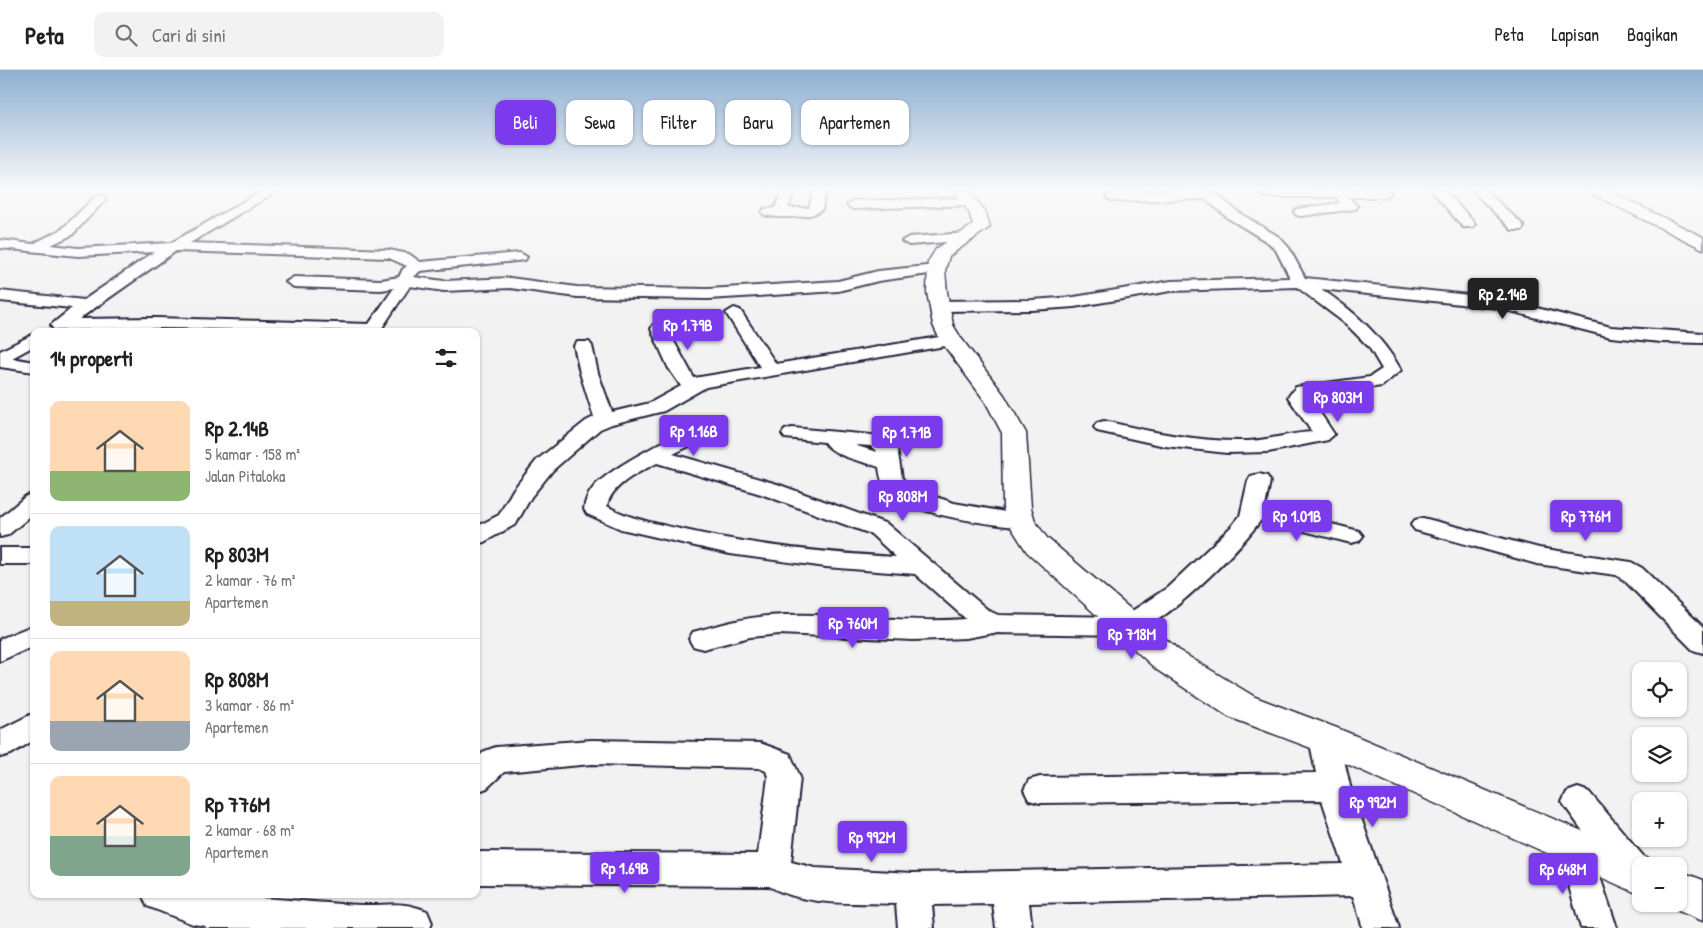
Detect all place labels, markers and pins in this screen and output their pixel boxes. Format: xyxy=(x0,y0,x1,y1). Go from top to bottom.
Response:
pin: Rp 2.14B xyxy=(1451,278,1555,320)
pin: Rp 1.79B xyxy=(636,308,740,351)
pin: Rp 803M xyxy=(1292,380,1384,423)
pin: Rp 1.16B xyxy=(642,414,746,457)
pin: Rp 1.71B xyxy=(855,416,959,458)
pin: Rp 808M xyxy=(857,480,949,522)
pin: Rp 1.01B xyxy=(1245,500,1349,542)
pin: Rp 776M xyxy=(1540,500,1632,542)
pin: Rp 760M xyxy=(807,606,899,649)
pin: Rp 718M xyxy=(1086,618,1178,660)
pin: Rp 992M xyxy=(1327,786,1419,828)
pin: Rp 992M xyxy=(826,820,918,863)
pin: Rp 1.69B xyxy=(573,852,677,894)
pin: Rp 648M xyxy=(1517,852,1609,895)

